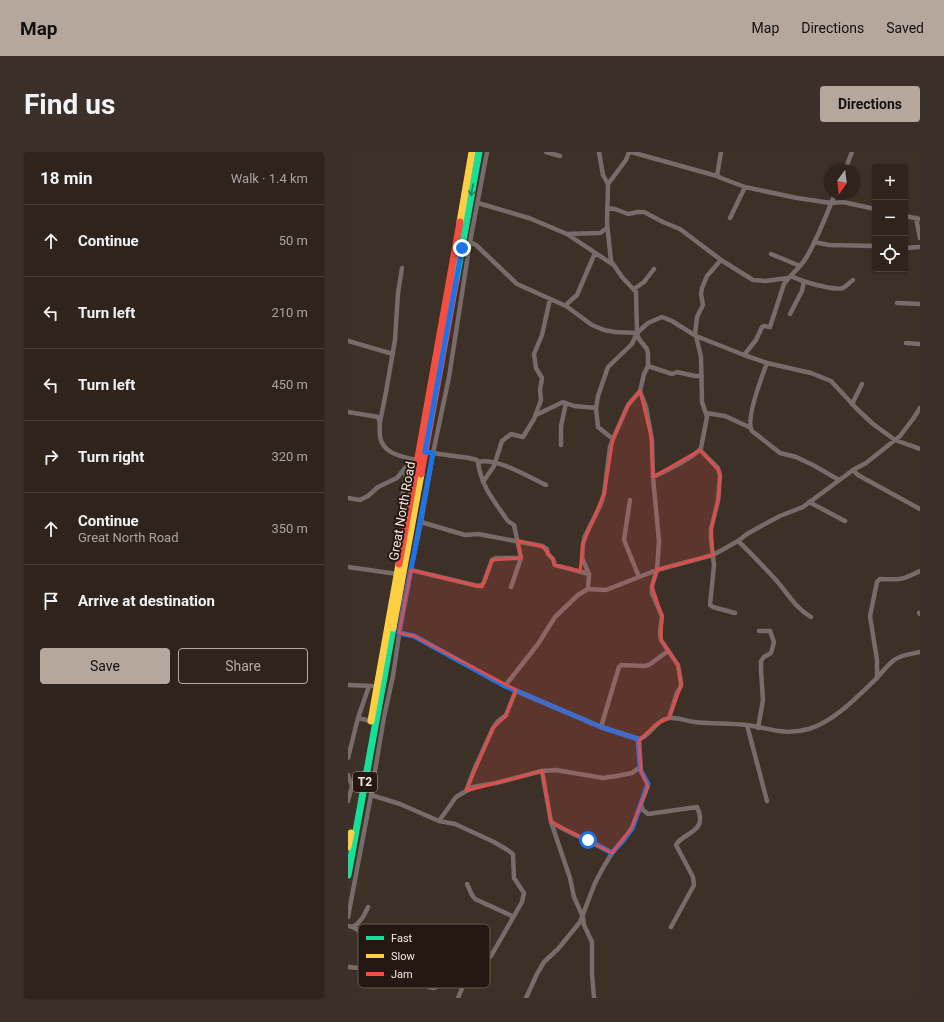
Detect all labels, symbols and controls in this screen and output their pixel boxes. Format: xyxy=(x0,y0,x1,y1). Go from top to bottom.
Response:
text: Map xyxy=(20,17,58,40)
text: Map xyxy=(752,20,779,36)
text: Directions xyxy=(801,20,864,36)
text: Saved xyxy=(886,20,924,36)
button: Directions xyxy=(820,86,920,122)
text: Find us xyxy=(24,88,115,121)
north arrow xyxy=(824,164,860,200)
map controls xyxy=(872,164,908,272)
button: + xyxy=(872,164,908,200)
text: 18 min xyxy=(40,168,93,188)
text: Walk · 1.4 km xyxy=(231,171,308,186)
one-way arrow xyxy=(468,184,476,197)
button: − xyxy=(872,200,908,236)
icon: ahead xyxy=(40,230,62,252)
text: Continue xyxy=(78,232,139,250)
text: 50 m xyxy=(279,233,308,248)
button: locate xyxy=(872,236,908,272)
route end xyxy=(453,239,471,257)
icon: left xyxy=(40,302,62,324)
text: Turn left xyxy=(78,304,135,322)
text: 210 m xyxy=(271,305,308,320)
icon: left xyxy=(40,374,62,396)
text: Turn left xyxy=(78,376,135,394)
text: 450 m xyxy=(271,377,308,392)
icon: right xyxy=(40,446,62,468)
text: Turn right xyxy=(78,448,144,466)
text: 320 m xyxy=(271,449,308,464)
street label: Great North Road xyxy=(386,460,418,562)
text: Continue xyxy=(78,512,139,530)
icon: ahead xyxy=(40,518,62,540)
text: 350 m xyxy=(271,521,308,536)
text: Great North Road xyxy=(78,530,178,545)
icon: arrive xyxy=(40,590,62,612)
text: Arrive at destination xyxy=(78,592,215,610)
button: Save xyxy=(40,648,170,684)
button: Share xyxy=(178,648,308,684)
road number: T2 xyxy=(353,772,377,792)
route start xyxy=(579,831,597,849)
legend xyxy=(358,924,490,988)
text: Fast xyxy=(391,932,413,945)
text: Slow xyxy=(391,950,415,963)
text: Jam xyxy=(391,968,413,981)

